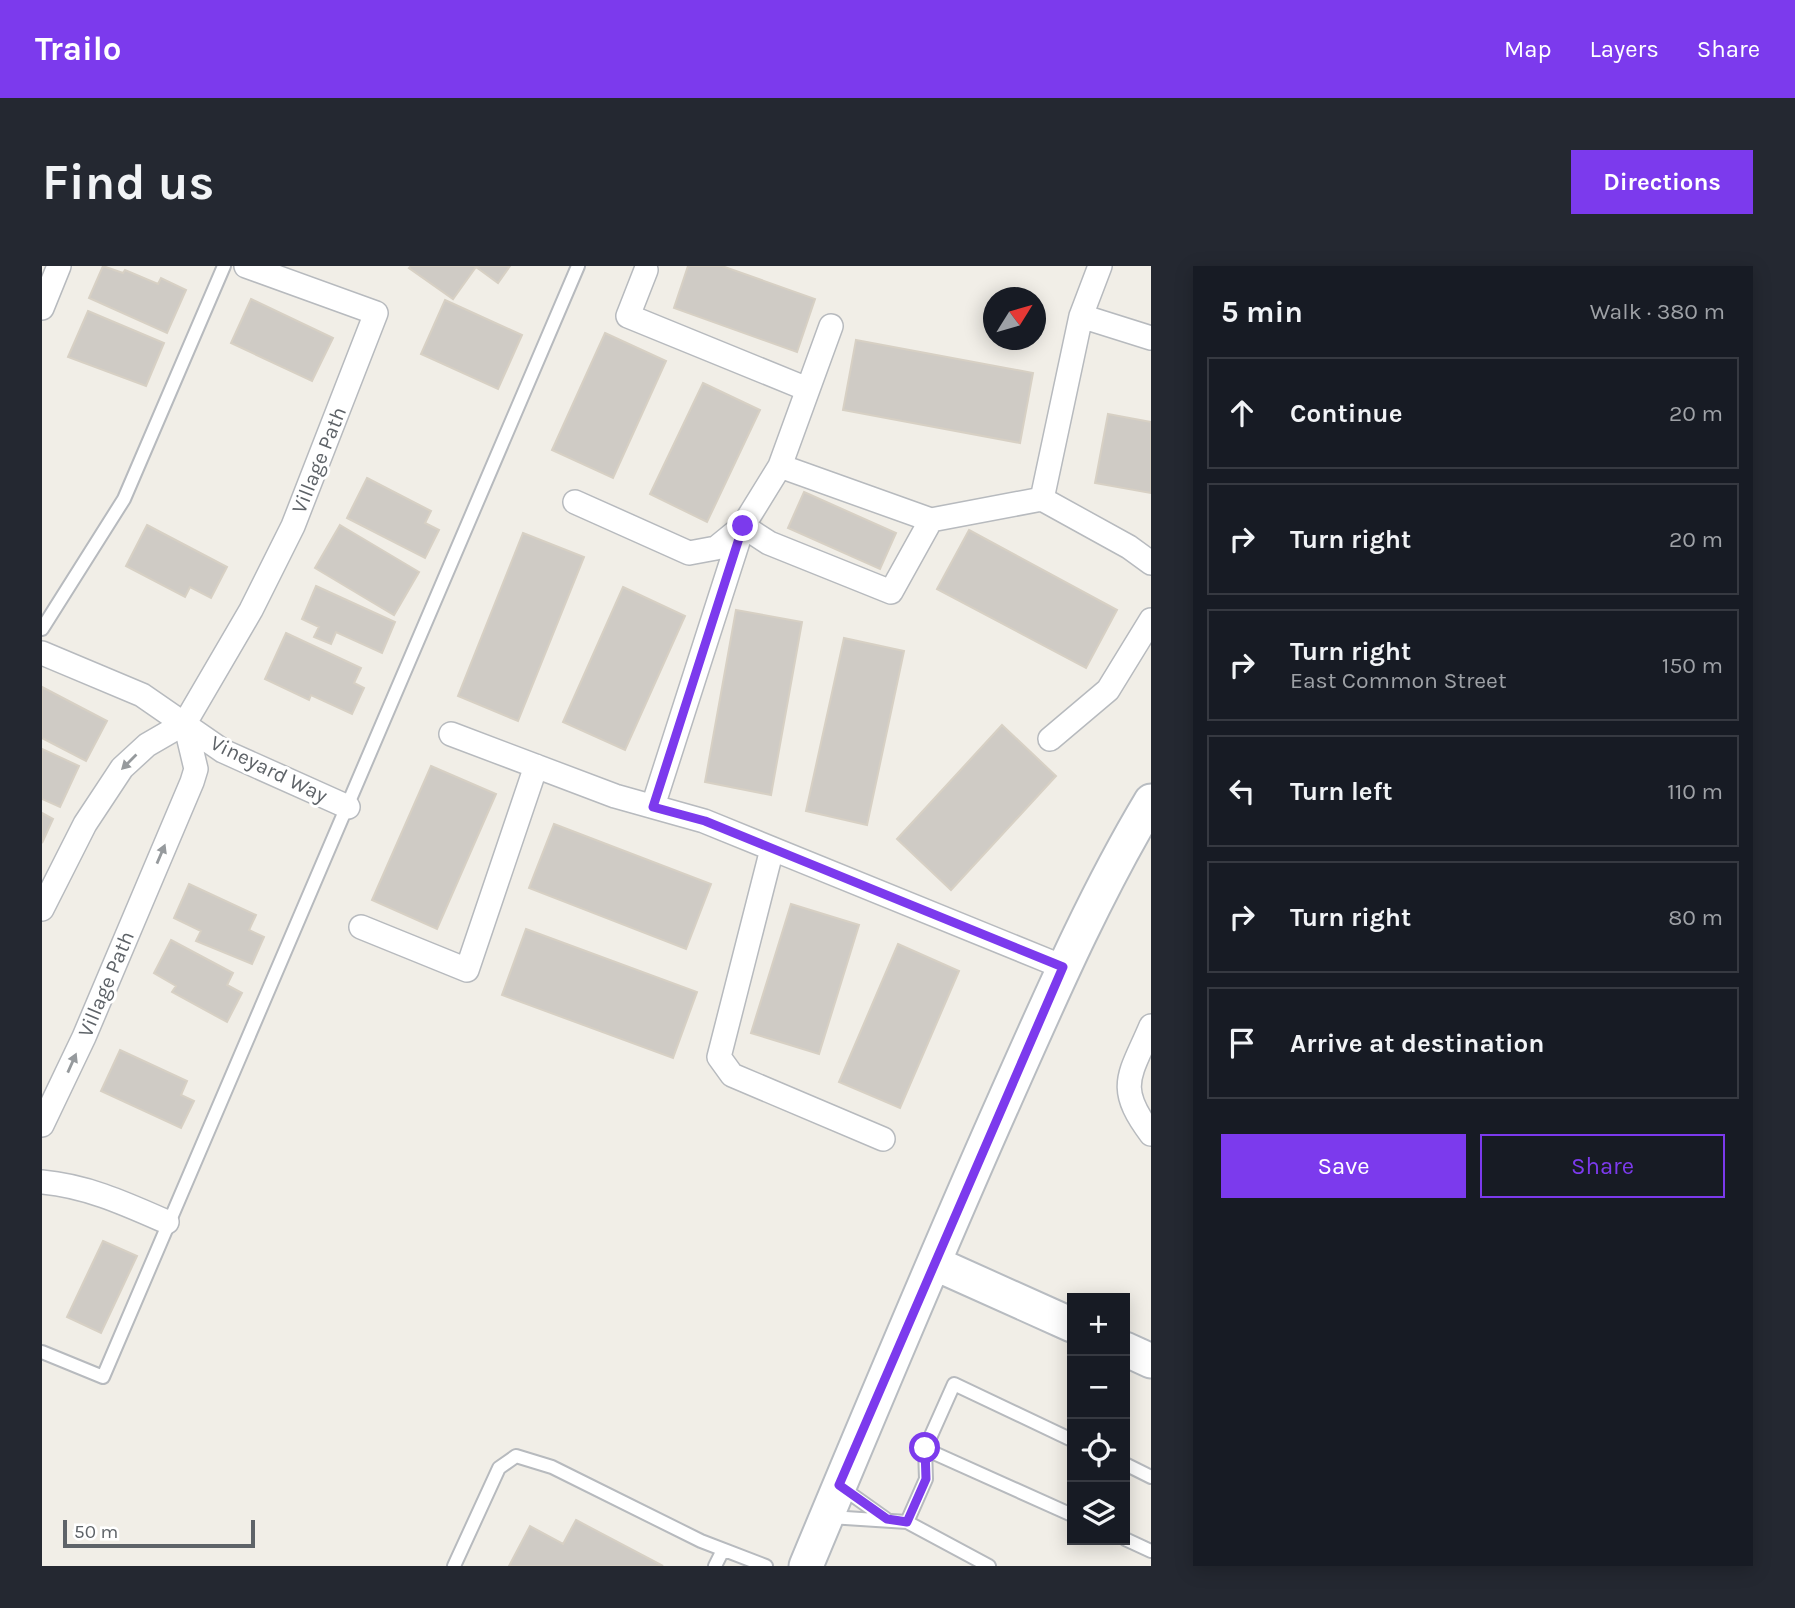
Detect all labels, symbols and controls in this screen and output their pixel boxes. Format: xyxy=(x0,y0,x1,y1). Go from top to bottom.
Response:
text: Trailo xyxy=(35,30,122,68)
text: Map xyxy=(1504,35,1552,63)
text: Layers xyxy=(1590,35,1659,63)
text: Share xyxy=(1697,35,1760,63)
button: Directions xyxy=(1571,150,1753,214)
text: Find us xyxy=(42,154,214,211)
north arrow xyxy=(983,287,1046,350)
text: 5 min xyxy=(1221,294,1303,330)
text: Walk · 380 m xyxy=(1590,298,1725,325)
icon: ahead xyxy=(1223,394,1261,432)
text: Continue xyxy=(1290,398,1402,429)
text: 20 m xyxy=(1669,400,1723,427)
street label: Village Path xyxy=(287,403,351,517)
route end xyxy=(727,510,758,541)
icon: right xyxy=(1223,520,1261,558)
text: Turn right xyxy=(1290,524,1411,555)
text: 20 m xyxy=(1669,526,1723,553)
text: Turn right xyxy=(1290,636,1411,667)
icon: right xyxy=(1223,646,1261,684)
text: 150 m xyxy=(1662,652,1723,679)
text: East Common Street xyxy=(1290,667,1507,694)
street label: Vineyard Way xyxy=(207,730,332,808)
one-way arrow xyxy=(121,753,138,769)
icon: left xyxy=(1223,772,1261,810)
text: Turn left xyxy=(1290,776,1392,807)
text: 110 m xyxy=(1667,778,1723,805)
one-way arrow xyxy=(155,844,167,864)
icon: right xyxy=(1223,898,1261,936)
text: Turn right xyxy=(1290,902,1411,933)
text: 80 m xyxy=(1668,904,1723,931)
street label: Village Path xyxy=(73,927,139,1041)
icon: arrive xyxy=(1223,1024,1261,1062)
text: Arrive at destination xyxy=(1290,1028,1544,1059)
one-way arrow xyxy=(67,1053,78,1074)
button: Save xyxy=(1221,1134,1466,1198)
button: Share xyxy=(1480,1134,1725,1198)
map controls xyxy=(1067,1293,1130,1545)
button: + xyxy=(1067,1293,1130,1356)
button: − xyxy=(1067,1356,1130,1419)
button: locate xyxy=(1067,1419,1130,1482)
route start xyxy=(909,1432,940,1463)
button: layers xyxy=(1067,1482,1130,1545)
scale bar xyxy=(63,1517,256,1549)
text: 50 m xyxy=(74,1521,118,1543)

